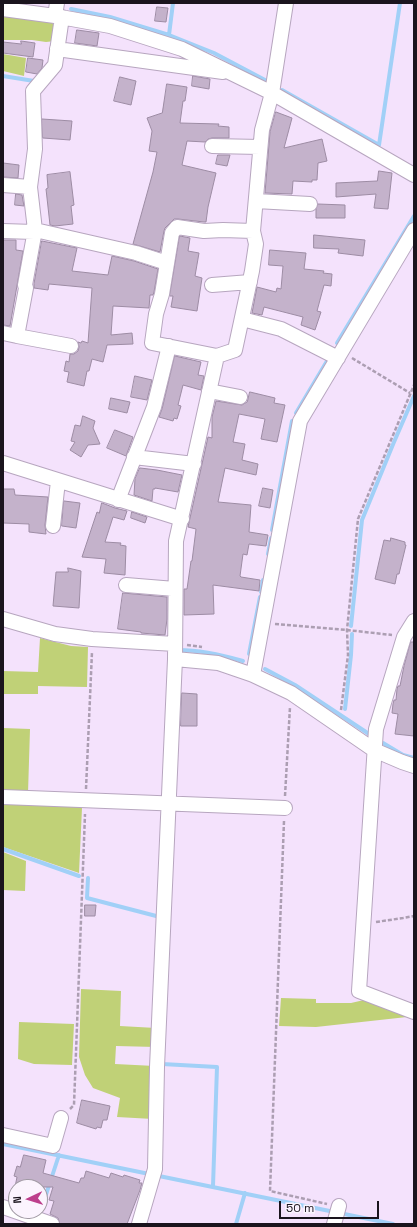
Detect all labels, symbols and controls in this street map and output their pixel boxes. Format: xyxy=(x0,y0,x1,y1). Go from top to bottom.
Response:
north arrow xyxy=(8,1179,48,1219)
scale bar xyxy=(281,1193,381,1219)
text: N xyxy=(10,1196,24,1204)
text: 50 m xyxy=(286,1200,314,1216)

